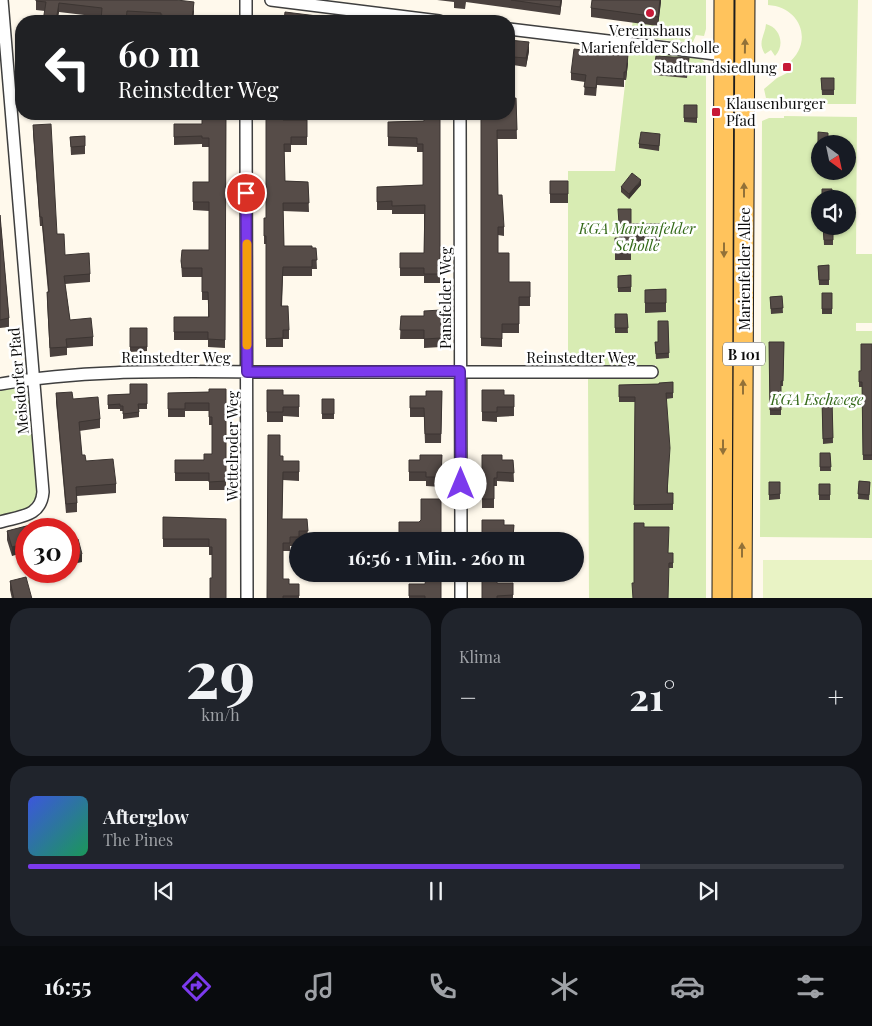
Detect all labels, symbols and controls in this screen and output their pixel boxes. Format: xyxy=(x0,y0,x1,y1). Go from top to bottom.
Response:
marker: Vereinshaus Marienfelder Scholle xyxy=(644,7,656,19)
place label: Vereinshaus Marienfelder Scholle xyxy=(580,20,720,57)
text: 60 m xyxy=(118,29,200,76)
icon: left xyxy=(35,35,100,100)
one-way arrow xyxy=(741,38,749,54)
place label: Stadtrandsiedlung xyxy=(653,57,777,77)
marker: Stadtrandsiedlung xyxy=(781,61,793,73)
text: Reinstedter Weg xyxy=(118,74,279,104)
place label: Klausenburger Pfad xyxy=(726,93,826,130)
marker: Klausenburger Pfad xyxy=(710,106,722,118)
north arrow xyxy=(811,135,856,180)
map controls xyxy=(811,135,856,235)
pin xyxy=(225,172,267,214)
icon: arrive xyxy=(232,179,260,207)
one-way arrow xyxy=(740,182,748,198)
button: sound xyxy=(811,190,856,235)
street label: Marienfelder Allee xyxy=(734,207,754,331)
park label: KGA Marienfelder Scholle xyxy=(578,218,696,255)
one-way arrow xyxy=(720,242,728,258)
street label: Pansfelder Weg xyxy=(435,247,455,349)
street label: Meisdorfer Pfad xyxy=(3,326,33,435)
road number: B 101 xyxy=(723,342,765,366)
street label: Reinstedter Weg xyxy=(121,347,231,367)
street label: Reinstedter Weg xyxy=(526,347,636,367)
one-way arrow xyxy=(739,379,747,395)
park label: KGA Eschwege xyxy=(770,389,864,409)
street label: Wettelroder Weg xyxy=(222,391,242,502)
one-way arrow xyxy=(719,439,727,455)
position arrow xyxy=(434,457,486,509)
speed limit sign: 30 xyxy=(15,518,80,583)
one-way arrow xyxy=(739,542,747,558)
text: 16:56 · 1 Min. · 260 m xyxy=(348,544,525,570)
text: 29 xyxy=(186,628,255,714)
text: Klima xyxy=(459,646,501,667)
text: 21° xyxy=(629,670,675,721)
text: − xyxy=(459,678,477,715)
text: + xyxy=(828,678,844,715)
text: km/h xyxy=(201,704,240,725)
text: Afterglow xyxy=(103,803,189,829)
text: The Pines xyxy=(103,829,173,850)
icon: previous xyxy=(150,877,178,905)
icon: pause xyxy=(422,877,450,905)
icon: next xyxy=(694,877,722,905)
icon: directions xyxy=(179,969,214,1004)
icon: music xyxy=(302,969,337,1004)
icon: phone xyxy=(425,969,460,1004)
icon: climate xyxy=(547,969,582,1004)
icon: car xyxy=(670,969,705,1004)
icon: filters xyxy=(793,969,828,1004)
text: 16:55 xyxy=(44,971,91,1001)

